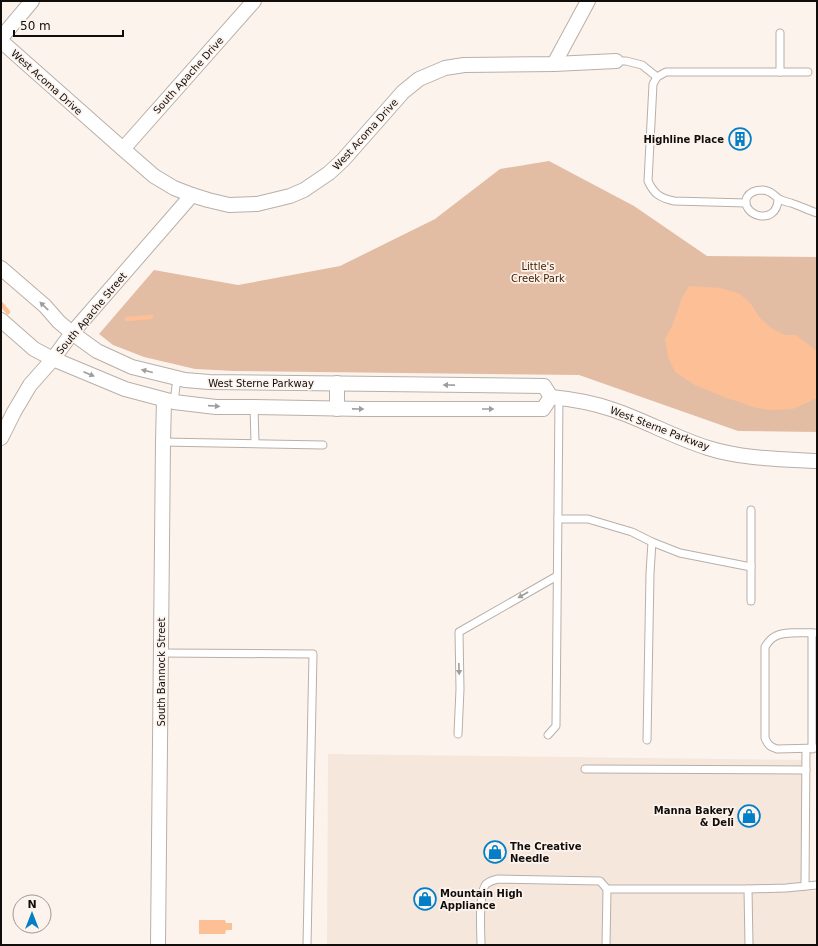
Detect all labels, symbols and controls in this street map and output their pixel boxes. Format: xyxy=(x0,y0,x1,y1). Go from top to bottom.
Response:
scale bar xyxy=(14,12,123,38)
text: 50 m xyxy=(20,19,51,33)
street label: South Apache Drive xyxy=(151,35,226,116)
street label: West Acoma Drive xyxy=(9,48,84,117)
street label: West Acoma Drive xyxy=(331,97,400,172)
building icon: Highline Place xyxy=(727,126,753,152)
place label: Highline Place xyxy=(643,134,724,145)
park label: Little's Creek Park xyxy=(511,261,565,284)
street label: South Apache Street xyxy=(54,270,129,356)
one-way arrow xyxy=(39,301,49,311)
one-way arrow xyxy=(141,367,153,373)
one-way arrow xyxy=(83,371,94,377)
street label: West Sterne Parkway xyxy=(208,378,314,389)
one-way arrow xyxy=(442,382,455,388)
one-way arrow xyxy=(208,403,220,410)
street label: West Sterne Parkway xyxy=(609,404,711,453)
one-way arrow xyxy=(352,406,365,412)
one-way arrow xyxy=(482,406,495,412)
one-way arrow xyxy=(518,592,529,599)
street label: South Bannock Street xyxy=(156,617,167,726)
one-way arrow xyxy=(456,663,463,675)
shop icon: Manna Bakery & Deli xyxy=(736,803,762,829)
place label: Manna Bakery & Deli xyxy=(654,805,734,828)
shop icon: The Creative Needle xyxy=(482,839,508,865)
place label: The Creative Needle xyxy=(510,841,582,864)
shop icon: Mountain High Appliance xyxy=(412,886,438,912)
place label: Mountain High Appliance xyxy=(440,888,523,911)
north arrow xyxy=(12,894,52,934)
text: N xyxy=(27,898,37,911)

